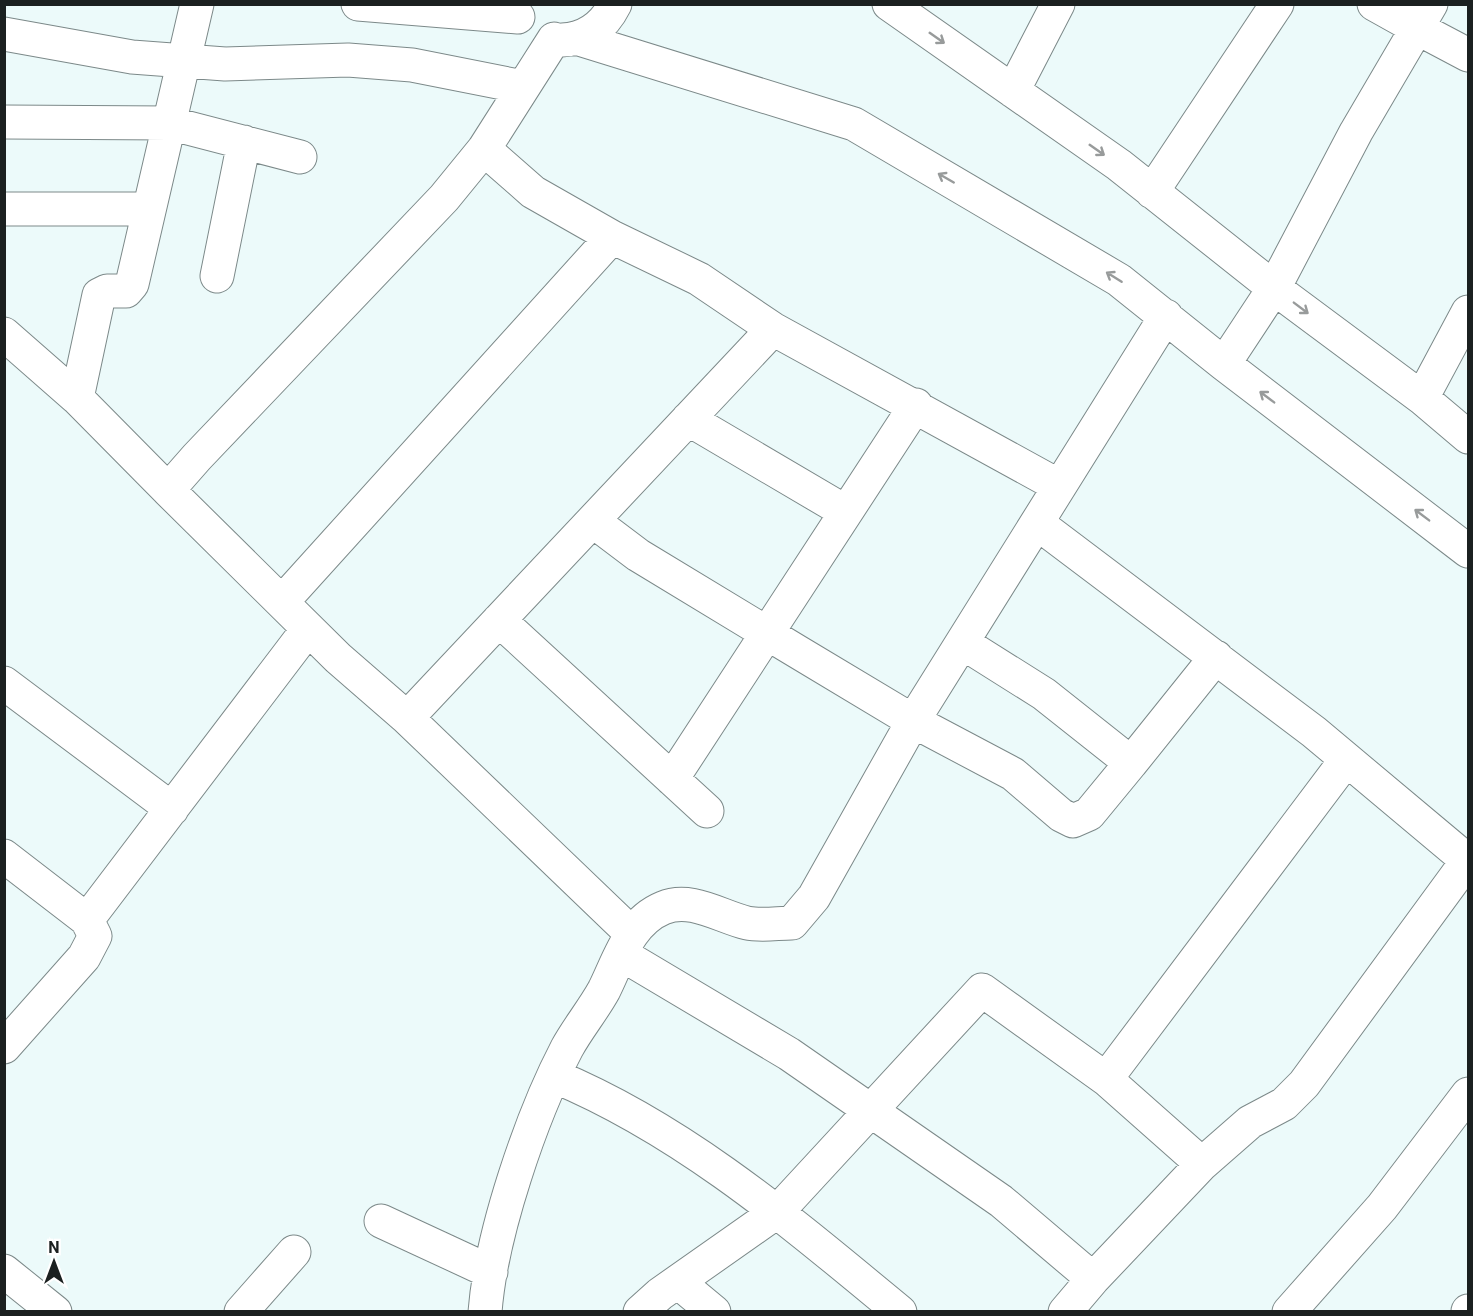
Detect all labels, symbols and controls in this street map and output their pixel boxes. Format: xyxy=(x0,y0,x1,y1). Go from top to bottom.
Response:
one-way arrow xyxy=(929,32,945,44)
one-way arrow xyxy=(1088,144,1104,156)
one-way arrow xyxy=(938,172,955,184)
one-way arrow xyxy=(1106,270,1123,282)
one-way arrow xyxy=(1292,302,1308,314)
one-way arrow xyxy=(1259,391,1275,404)
one-way arrow xyxy=(1414,509,1430,522)
north arrow xyxy=(24,1232,84,1292)
text: N xyxy=(48,1238,60,1257)

